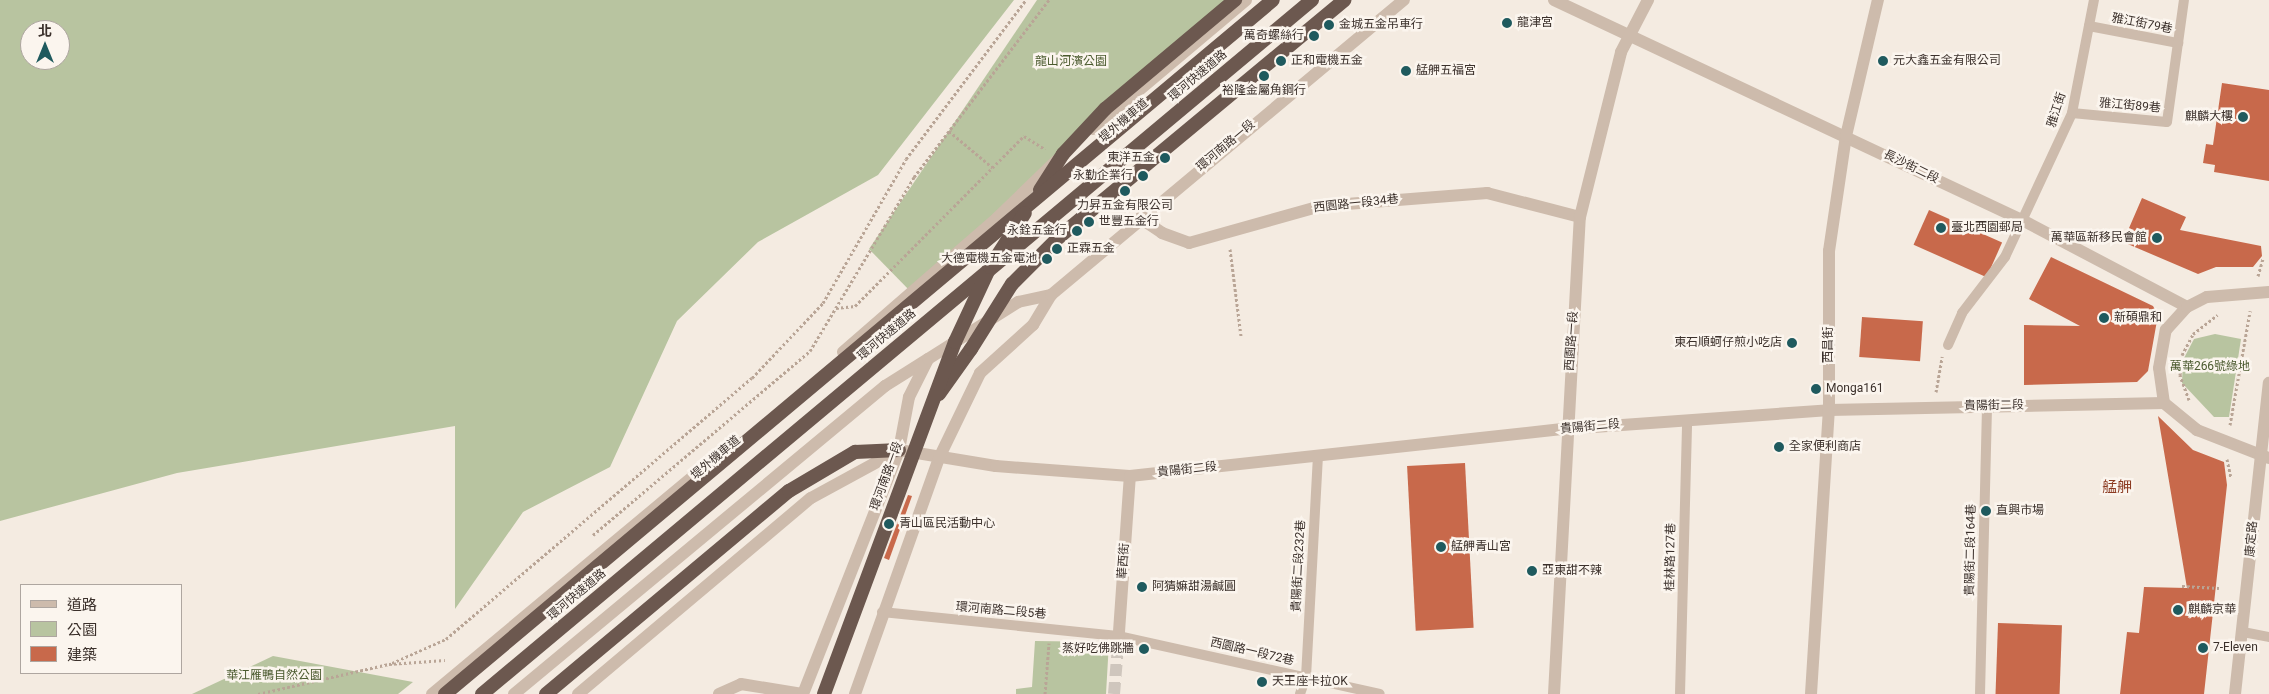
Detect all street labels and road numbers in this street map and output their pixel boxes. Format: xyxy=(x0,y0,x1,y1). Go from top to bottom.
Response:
street label: 雅江街79巷 xyxy=(2110,11,2174,37)
street label: 環河快速道路 xyxy=(1166,47,1230,105)
street label: 雅江街 xyxy=(2045,91,2069,129)
street label: 堤外機車道 xyxy=(1096,96,1152,146)
street label: 雅江街89巷 xyxy=(2099,96,2161,116)
street label: 環河南路一段 xyxy=(1194,117,1258,175)
street label: 長沙街二段 xyxy=(1881,147,1941,187)
street label: 西園路一段34巷 xyxy=(1313,192,1399,216)
street label: 環河快速道路 xyxy=(855,306,919,364)
street label: 西園路一段 xyxy=(1563,311,1581,371)
street label: 西昌街 xyxy=(1822,327,1836,363)
street label: 貴陽街二段 xyxy=(1964,398,2024,414)
street label: 貴陽街二段 xyxy=(1559,417,1621,437)
street label: 堤外機車道 xyxy=(688,433,744,483)
street label: 環河南路一段 xyxy=(868,440,906,512)
street label: 貴陽街二段 xyxy=(1156,460,1218,480)
street label: 貴陽街二段164巷 xyxy=(1963,504,1979,596)
street label: 貴陽街二段232巷 xyxy=(1289,520,1309,612)
street label: 康定路 xyxy=(2243,520,2261,558)
street label: 桂林路127巷 xyxy=(1663,523,1679,591)
street label: 華西街 xyxy=(1116,543,1132,579)
street label: 環河快速道路 xyxy=(545,566,609,624)
street label: 環河南路二段5巷 xyxy=(955,600,1047,622)
street label: 西園路一段72巷 xyxy=(1209,635,1295,669)

